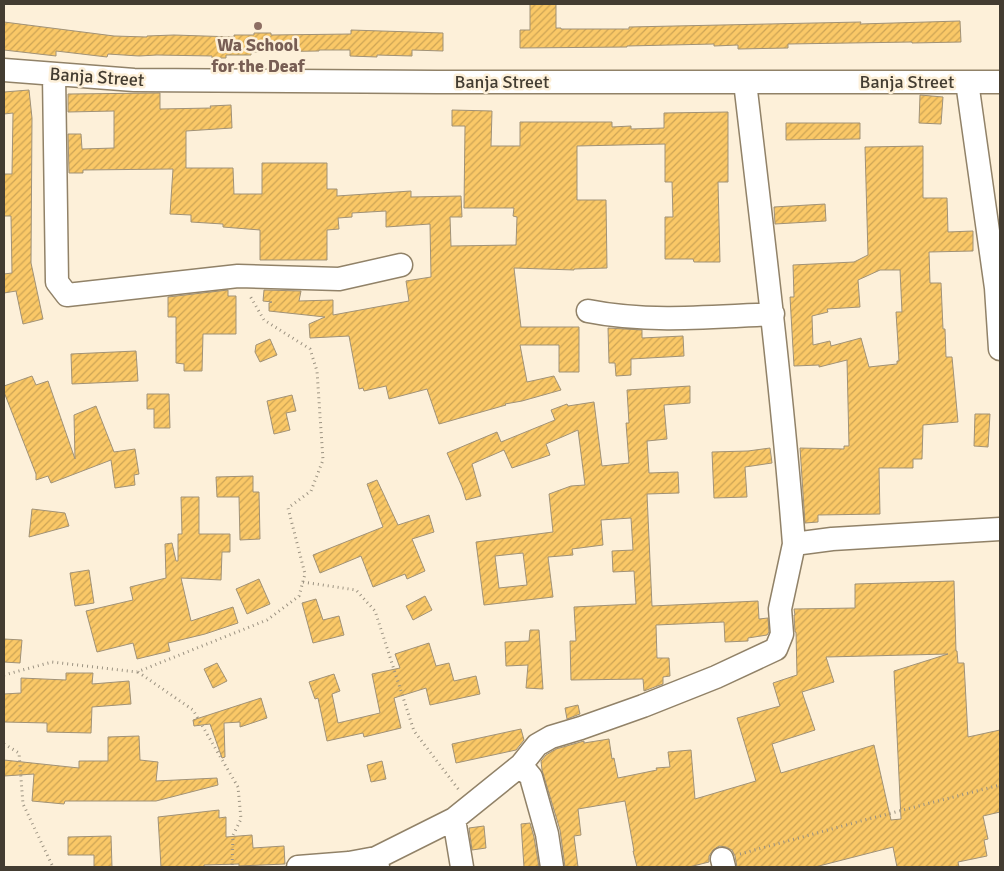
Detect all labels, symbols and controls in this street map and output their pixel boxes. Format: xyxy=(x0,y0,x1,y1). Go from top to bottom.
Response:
marker: Wa School for the Deaf xyxy=(252,20,264,32)
place label: Wa School for the Deaf xyxy=(210,34,306,77)
street label: Banja Street xyxy=(49,63,145,91)
street label: Banja Street xyxy=(455,71,549,93)
street label: Banja Street xyxy=(860,71,954,93)

